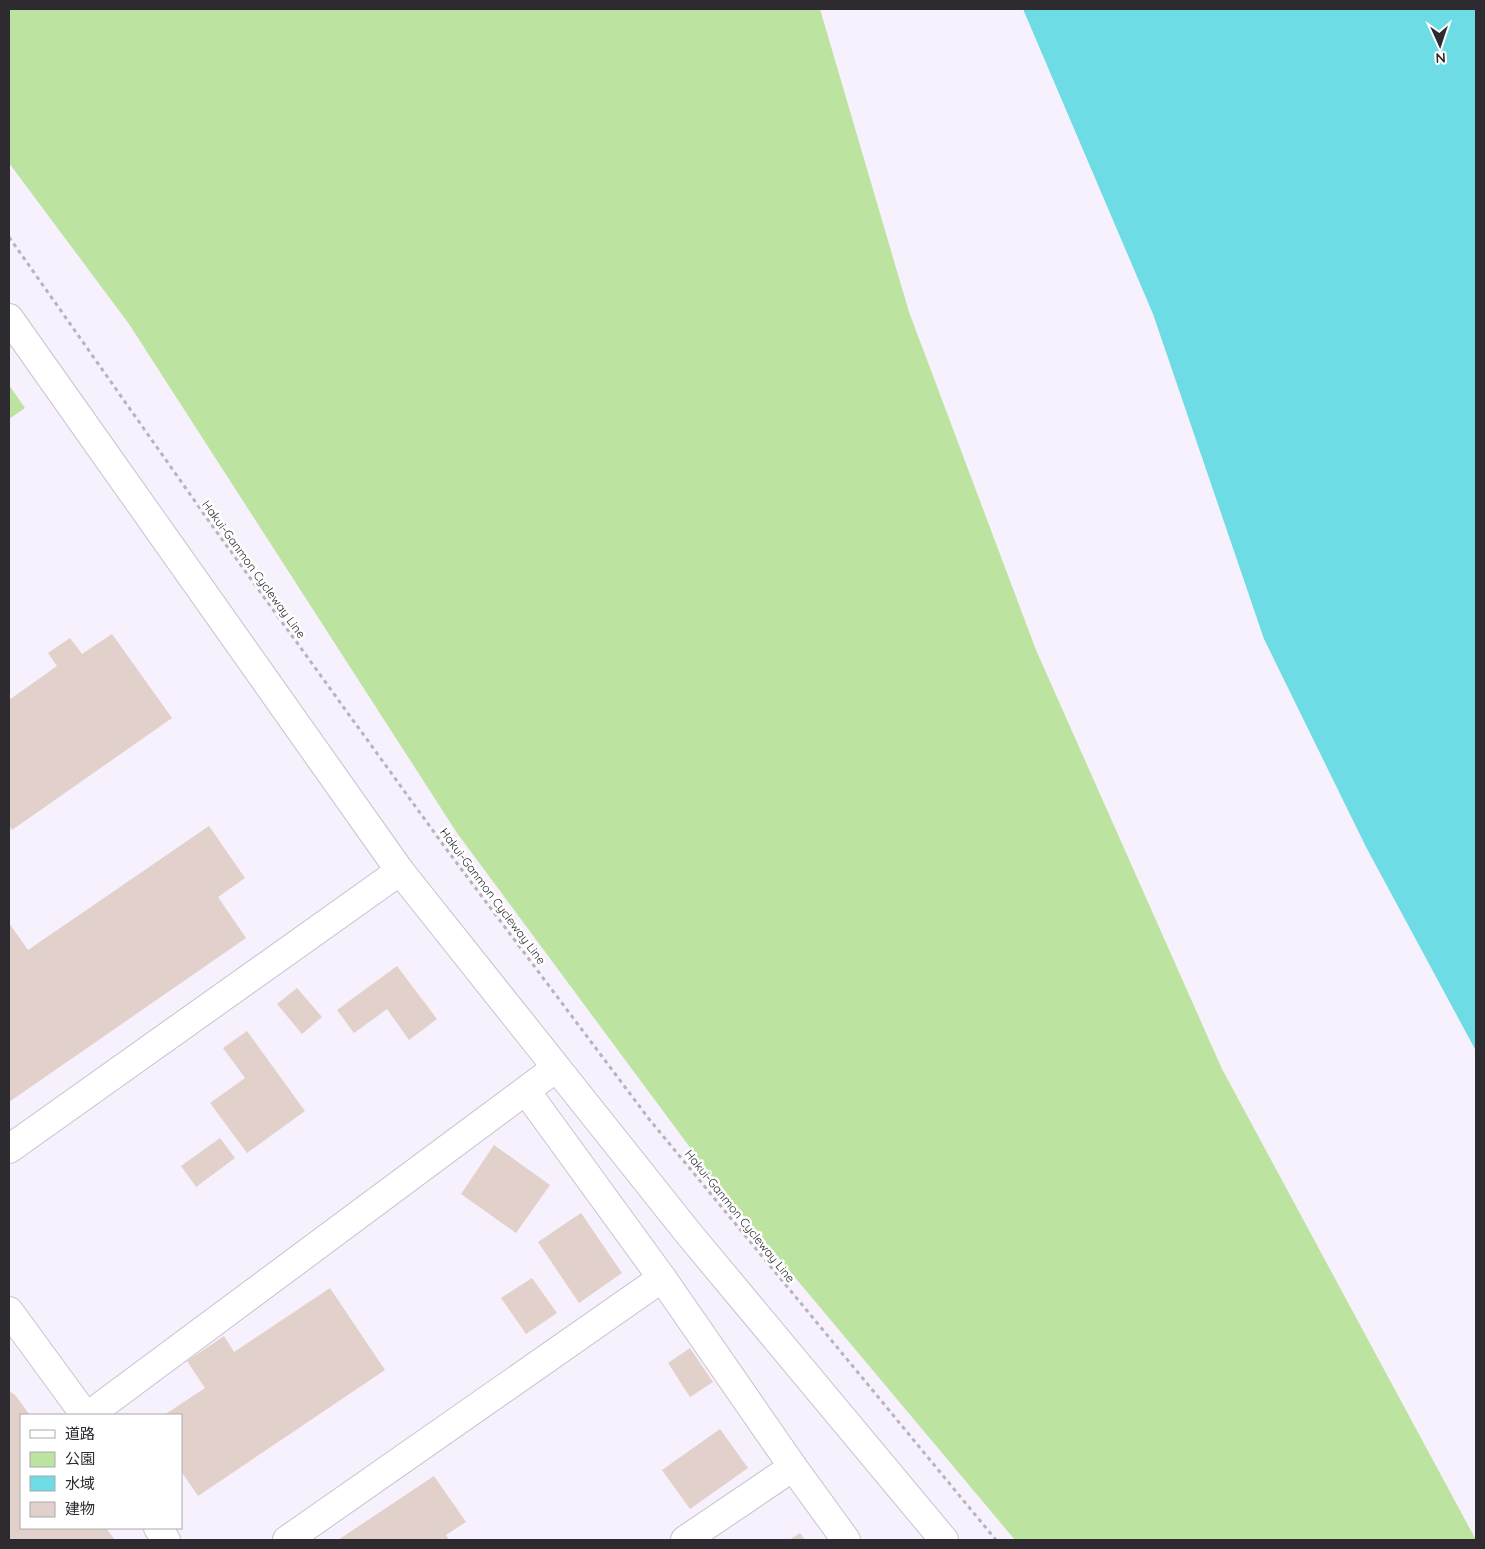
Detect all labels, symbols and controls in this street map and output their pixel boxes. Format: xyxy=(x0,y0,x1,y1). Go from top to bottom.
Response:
north arrow xyxy=(1415,20,1465,70)
text: N xyxy=(1435,49,1446,67)
street label: Hakui-Ganmon Cycleway Line xyxy=(199,497,309,641)
street label: Hakui-Ganmon Cycleway Line xyxy=(437,825,549,967)
street label: Hakui-Ganmon Cycleway Line xyxy=(682,1146,798,1286)
legend xyxy=(20,1414,182,1529)
text: 道路 xyxy=(65,1424,95,1443)
text: 公園 xyxy=(65,1449,95,1468)
text: 水域 xyxy=(65,1474,95,1493)
text: 建物 xyxy=(65,1499,95,1518)

